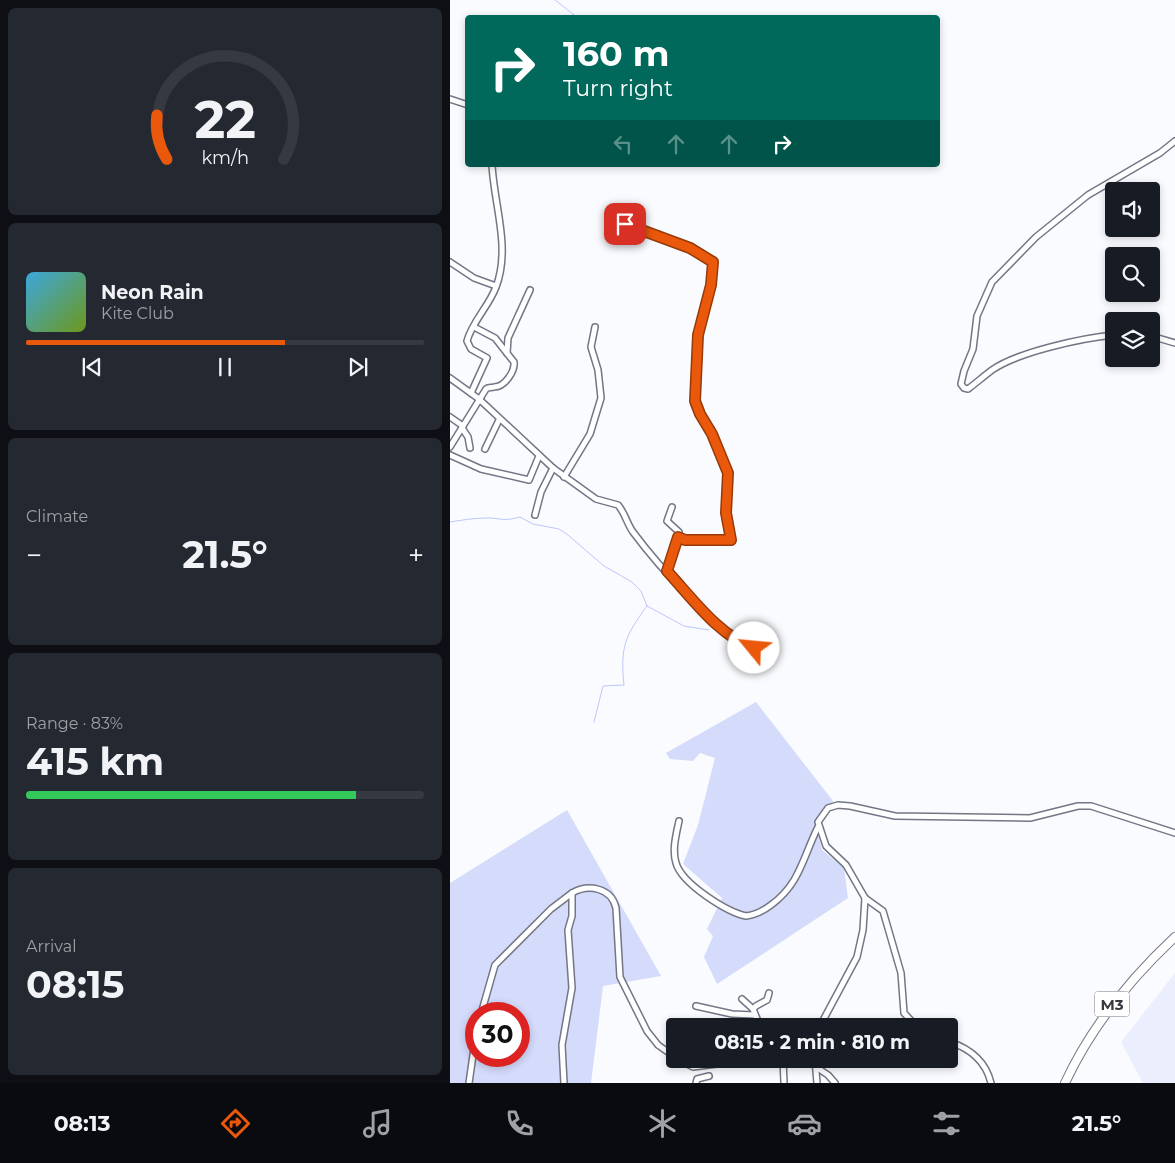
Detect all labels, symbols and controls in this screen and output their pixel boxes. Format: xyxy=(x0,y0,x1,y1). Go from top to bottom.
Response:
text: 160 m xyxy=(563,32,669,75)
icon: right xyxy=(480,35,545,100)
text: Turn right xyxy=(563,75,673,102)
text: 22 xyxy=(194,88,256,151)
icon: left xyxy=(609,130,637,158)
icon: ahead xyxy=(662,130,690,158)
icon: ahead xyxy=(715,130,743,158)
icon: right xyxy=(768,130,796,158)
text: km/h xyxy=(201,147,249,168)
map controls xyxy=(1105,182,1160,367)
button: sound xyxy=(1105,182,1160,237)
pin xyxy=(604,203,646,245)
icon: arrive xyxy=(611,210,639,238)
button: search xyxy=(1105,247,1160,302)
text: Neon Rain xyxy=(101,281,204,304)
text: Kite Club xyxy=(101,304,174,323)
button: layers xyxy=(1105,312,1160,367)
icon: previous xyxy=(78,353,106,381)
icon: pause xyxy=(211,353,239,381)
icon: next xyxy=(344,353,372,381)
text: Climate xyxy=(26,507,88,526)
text: 21.5° xyxy=(182,531,268,578)
text: − xyxy=(26,538,42,572)
text: + xyxy=(408,538,424,572)
position arrow xyxy=(727,621,779,673)
text: Range · 83% xyxy=(26,714,123,733)
text: 415 km xyxy=(26,738,164,785)
text: Arrival xyxy=(26,937,76,956)
text: 08:15 xyxy=(26,961,124,1008)
road number: M3 xyxy=(1094,992,1130,1016)
speed limit sign: 30 xyxy=(465,1002,530,1067)
text: 08:15 · 2 min · 810 m xyxy=(714,1031,910,1054)
icon: directions xyxy=(218,1106,253,1141)
icon: music xyxy=(360,1106,395,1141)
icon: phone xyxy=(502,1106,537,1141)
icon: climate xyxy=(645,1106,680,1141)
icon: car xyxy=(787,1106,822,1141)
icon: filters xyxy=(929,1106,964,1141)
text: 08:13 xyxy=(54,1110,111,1137)
text: 21.5° xyxy=(1072,1110,1121,1137)

